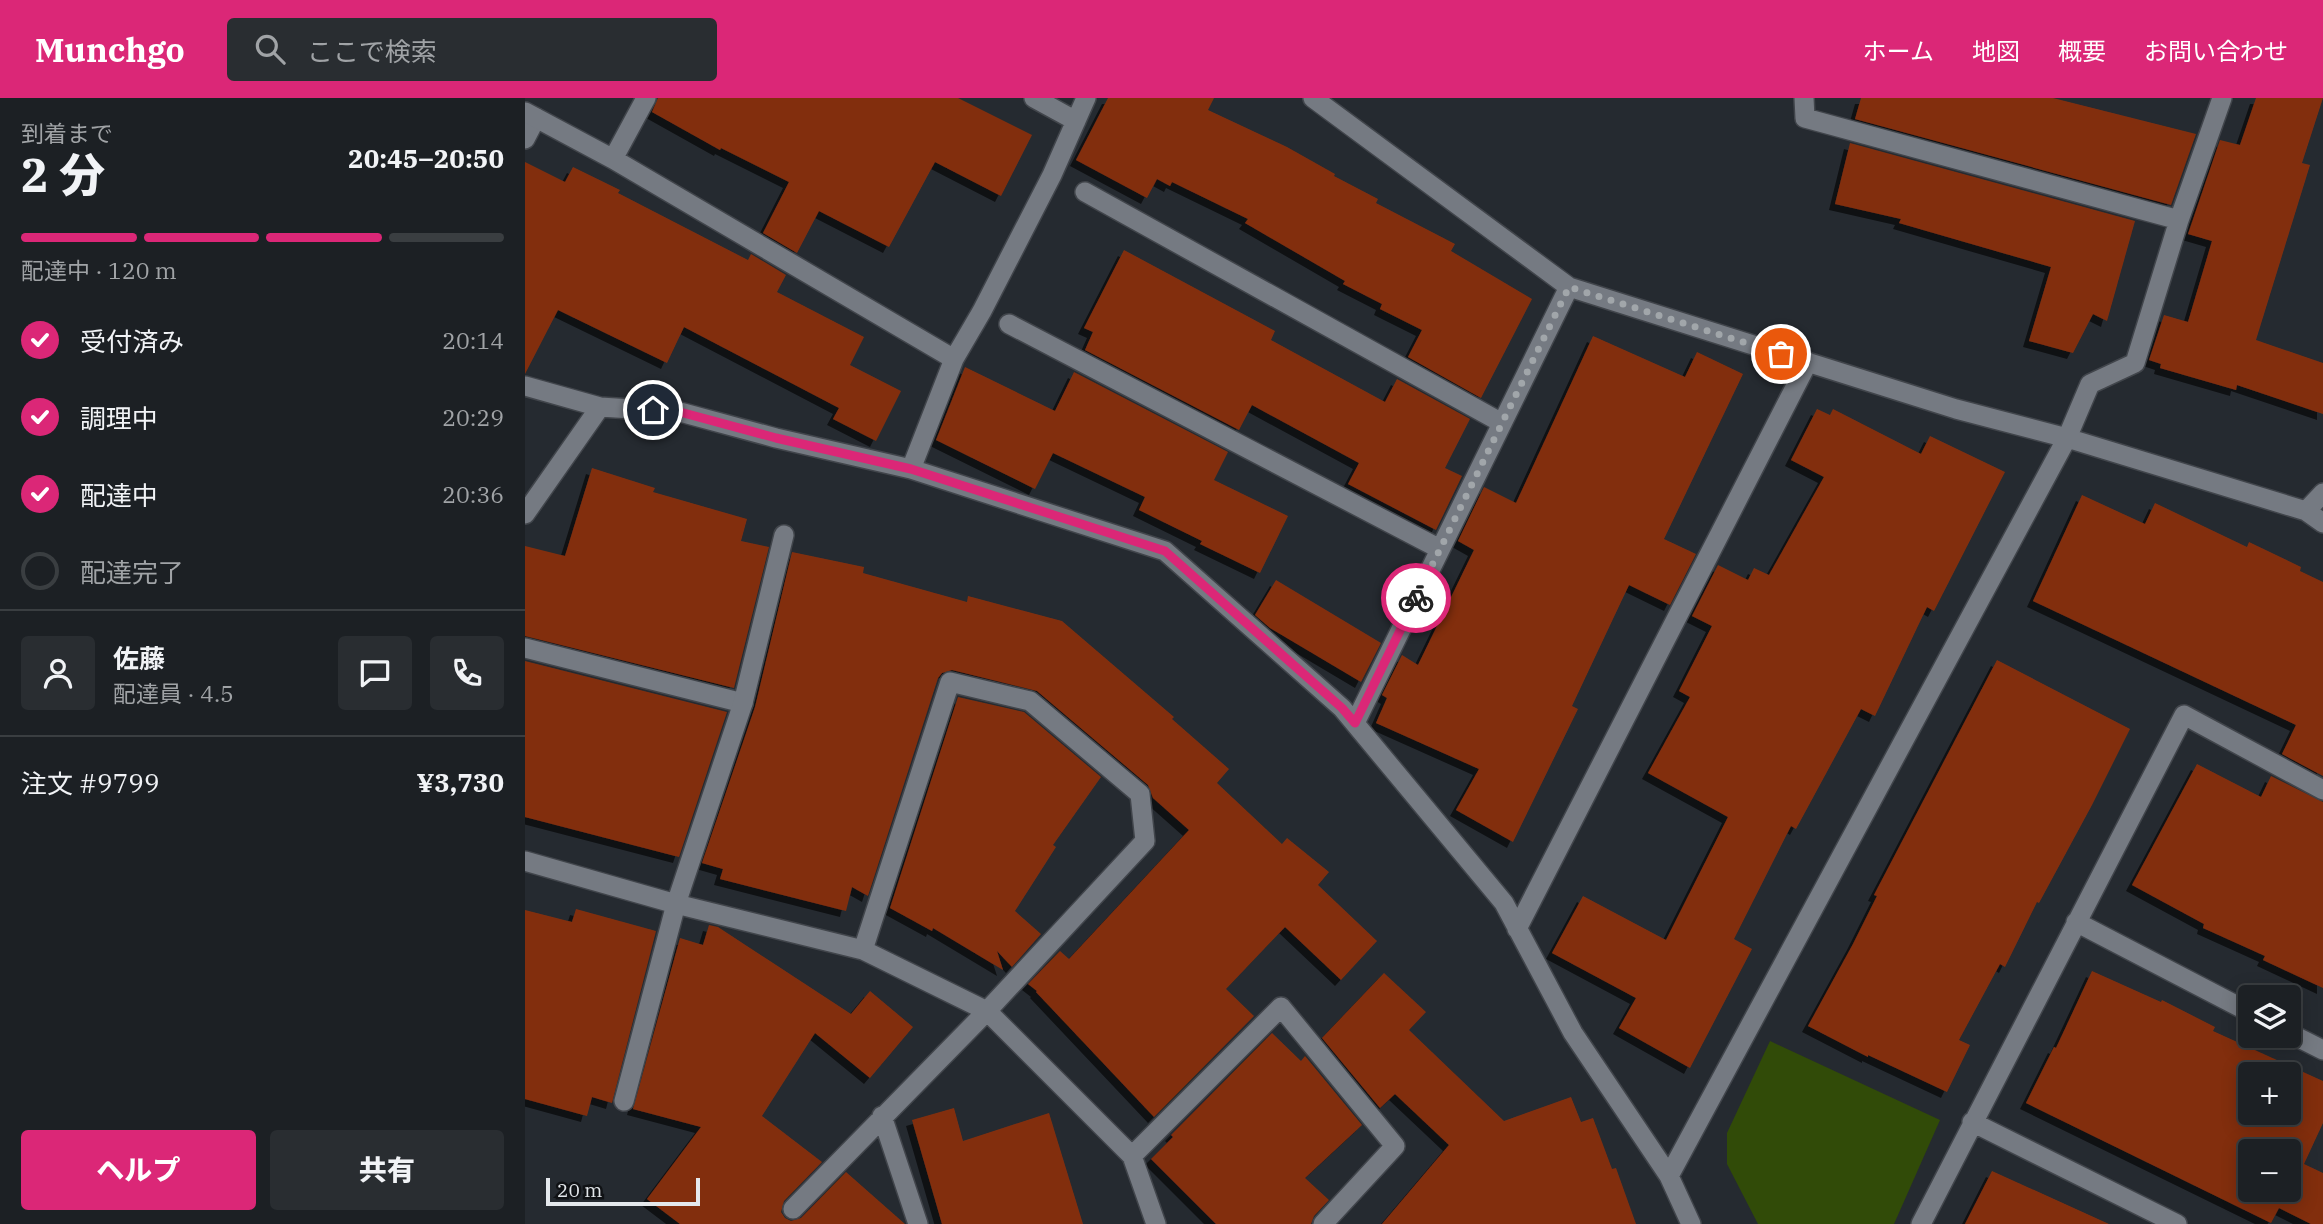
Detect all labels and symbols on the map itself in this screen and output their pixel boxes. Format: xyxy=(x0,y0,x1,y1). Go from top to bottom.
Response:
pin xyxy=(1751,324,1811,384)
pin xyxy=(623,380,683,440)
courier xyxy=(1381,563,1451,633)
scale bar xyxy=(546,1175,700,1207)

